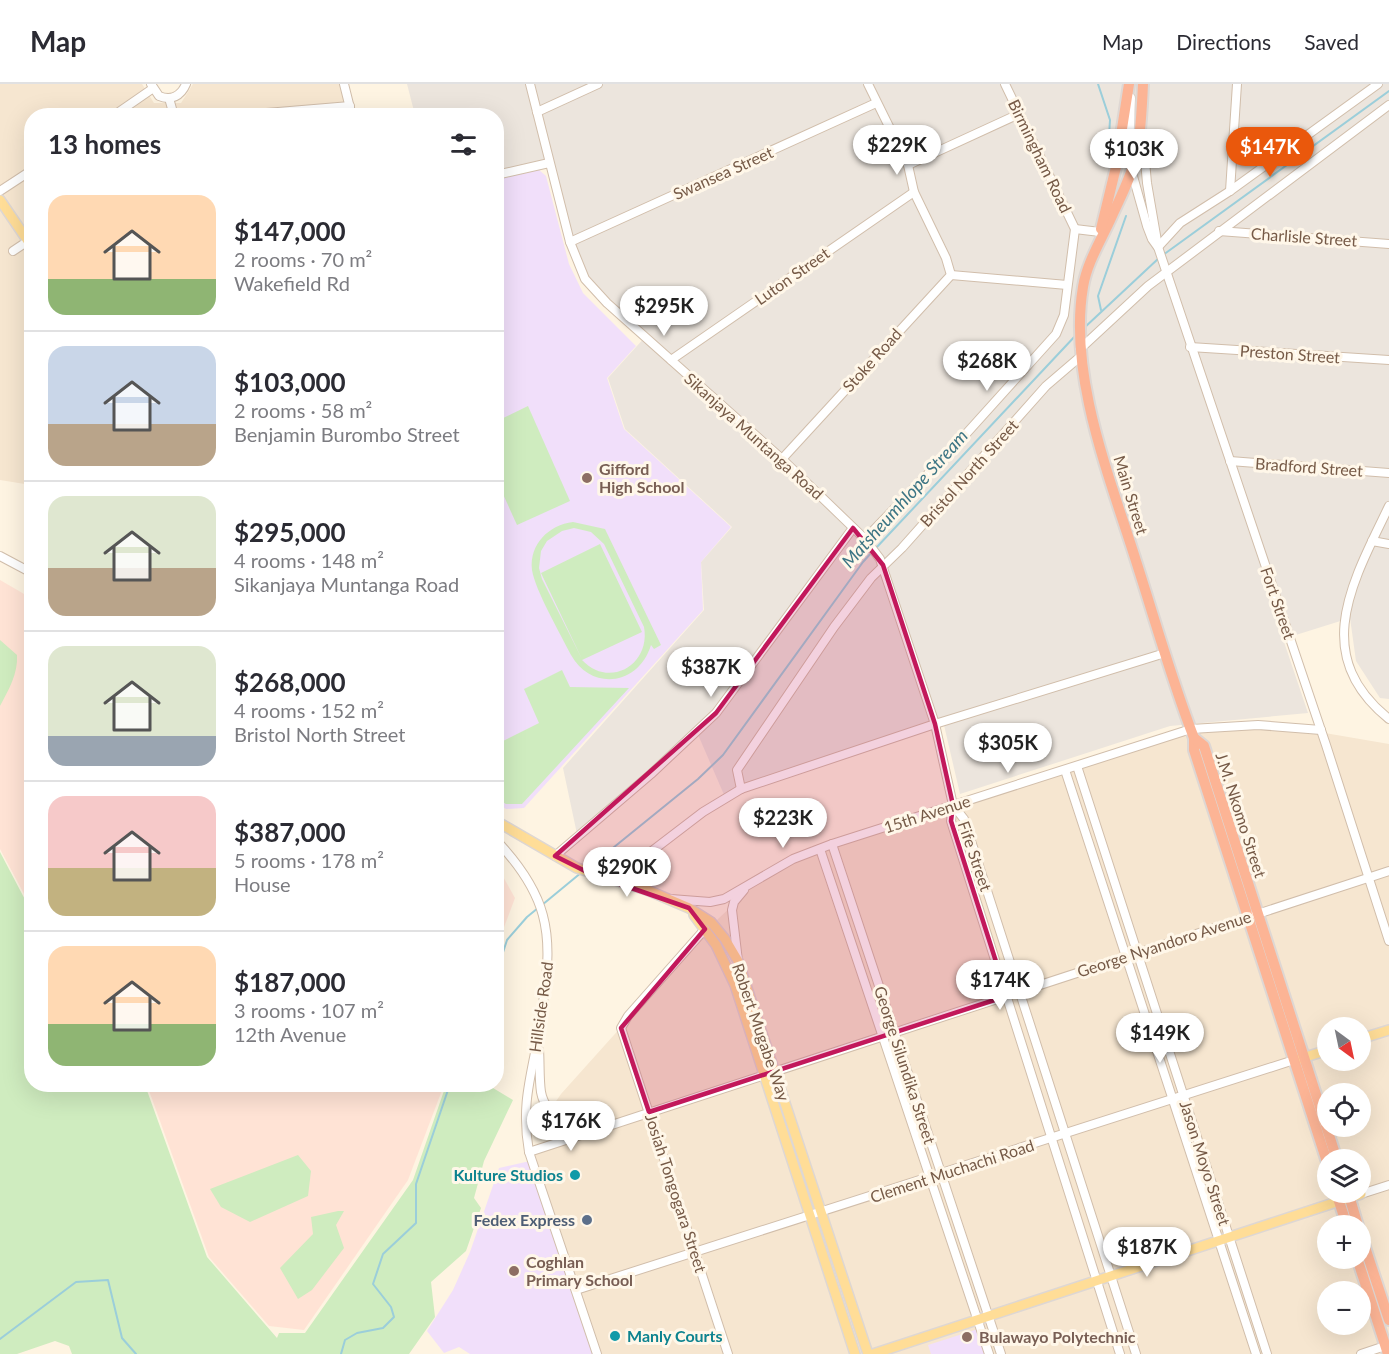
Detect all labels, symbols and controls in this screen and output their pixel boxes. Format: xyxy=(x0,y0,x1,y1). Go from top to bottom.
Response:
text: Map xyxy=(30,24,86,58)
text: Map xyxy=(1102,29,1143,54)
text: Directions xyxy=(1176,29,1271,54)
text: Saved xyxy=(1304,29,1359,54)
street label: Birmingham Road xyxy=(1005,96,1076,216)
pin: $229K xyxy=(855,125,939,176)
pin: $147K xyxy=(1228,127,1312,178)
text: 13 homes xyxy=(48,128,161,160)
icon: filters xyxy=(447,128,480,161)
pin: $103K xyxy=(1092,129,1176,180)
text: $229K xyxy=(867,132,927,156)
text: $147K xyxy=(1240,134,1300,158)
text: $103K xyxy=(1104,136,1164,160)
street label: Swansea Street xyxy=(670,142,776,203)
text: $147,000 xyxy=(234,215,346,247)
icon: home xyxy=(96,219,168,291)
street label: Charlisle Street xyxy=(1250,223,1358,250)
street label: Luton Street xyxy=(751,243,833,308)
text: 2 rooms · 70 m² xyxy=(234,247,372,271)
text: Wakefield Rd xyxy=(234,271,350,295)
pin: $295K xyxy=(622,286,706,337)
text: $295K xyxy=(634,293,694,317)
street label: Stoke Road xyxy=(838,324,905,395)
pin: $268K xyxy=(945,341,1029,392)
street label: Preston Street xyxy=(1239,341,1341,366)
text: $268K xyxy=(957,348,1017,372)
text: $103,000 xyxy=(234,366,346,398)
street label: Sikanjaya Muntanga Road xyxy=(681,368,828,503)
icon: home xyxy=(96,370,168,442)
text: 2 rooms · 58 m² xyxy=(234,398,372,422)
street label: Bristol North Street xyxy=(916,415,1022,530)
text: Benjamin Burombo Street xyxy=(234,422,460,446)
water label: Matsheumhlope Stream xyxy=(837,425,972,572)
street label: Main Street xyxy=(1110,453,1153,537)
street label: Bradford Street xyxy=(1255,453,1364,480)
place label: Gifford High School xyxy=(599,459,685,496)
marker: Gifford High School xyxy=(580,471,594,485)
text: $295,000 xyxy=(234,516,346,548)
icon: home xyxy=(96,520,168,592)
text: 4 rooms · 148 m² xyxy=(234,548,384,572)
street label: Fort Street xyxy=(1257,564,1300,642)
text: Sikanjaya Muntanga Road xyxy=(234,572,459,596)
pin: $387K xyxy=(669,647,753,698)
text: $387K xyxy=(681,654,741,678)
text: $268,000 xyxy=(234,666,346,698)
icon: home xyxy=(96,670,168,742)
text: 4 rooms · 152 m² xyxy=(234,698,384,722)
text: Bristol North Street xyxy=(234,722,405,746)
pin: $305K xyxy=(966,723,1050,774)
text: $305K xyxy=(978,730,1038,754)
street label: J.M. Nkomo Street xyxy=(1212,750,1271,880)
street label: 15th Avenue xyxy=(881,791,972,836)
pin: $223K xyxy=(741,798,825,849)
text: $223K xyxy=(753,805,813,829)
text: $387,000 xyxy=(234,816,346,848)
street label: Fife Street xyxy=(955,818,996,894)
icon: home xyxy=(96,820,168,892)
pin: $290K xyxy=(585,847,669,898)
text: 5 rooms · 178 m² xyxy=(234,848,384,872)
text: $290K xyxy=(597,854,657,878)
text: House xyxy=(234,872,291,896)
street label: George Nyandoro Avenue xyxy=(1075,906,1253,981)
street label: Hillside Road xyxy=(525,960,556,1053)
street label: Robert Mugabe Way xyxy=(729,960,794,1104)
pin: $174K xyxy=(958,960,1042,1011)
text: $187,000 xyxy=(234,966,346,998)
text: $174K xyxy=(970,967,1030,991)
icon: home xyxy=(96,970,168,1042)
street label: George Silundika Street xyxy=(871,984,940,1146)
text: 3 rooms · 107 m² xyxy=(234,998,384,1022)
pin: $149K xyxy=(1118,1013,1202,1064)
north arrow xyxy=(1317,1017,1371,1071)
map controls xyxy=(1317,1017,1371,1335)
text: $149K xyxy=(1130,1020,1190,1044)
text: 12th Avenue xyxy=(234,1022,346,1046)
button: locate xyxy=(1317,1083,1371,1137)
street label: Jason Moyo Street xyxy=(1176,1098,1235,1228)
pin: $176K xyxy=(529,1101,613,1152)
text: $176K xyxy=(541,1108,601,1132)
street label: Josiah Tongogara Street xyxy=(642,1111,711,1275)
street label: Clement Muchachi Road xyxy=(867,1135,1036,1206)
button: layers xyxy=(1317,1149,1371,1203)
place label: Kulture Studios xyxy=(454,1165,563,1184)
marker: Kulture Studios xyxy=(568,1168,582,1182)
place label: Fedex Express xyxy=(473,1210,575,1229)
marker: Fedex Express xyxy=(580,1213,594,1227)
button: + xyxy=(1317,1215,1371,1269)
pin: $187K xyxy=(1105,1227,1189,1278)
text: $187K xyxy=(1117,1234,1177,1258)
place label: Coghlan Primary School xyxy=(526,1252,633,1289)
marker: Coghlan Primary School xyxy=(507,1264,521,1278)
button: − xyxy=(1317,1281,1371,1335)
place label: Manly Courts xyxy=(627,1326,723,1345)
place label: Bulawayo Polytechnic xyxy=(979,1327,1136,1346)
marker: Manly Courts xyxy=(608,1329,622,1343)
marker: Bulawayo Polytechnic xyxy=(960,1330,974,1344)

